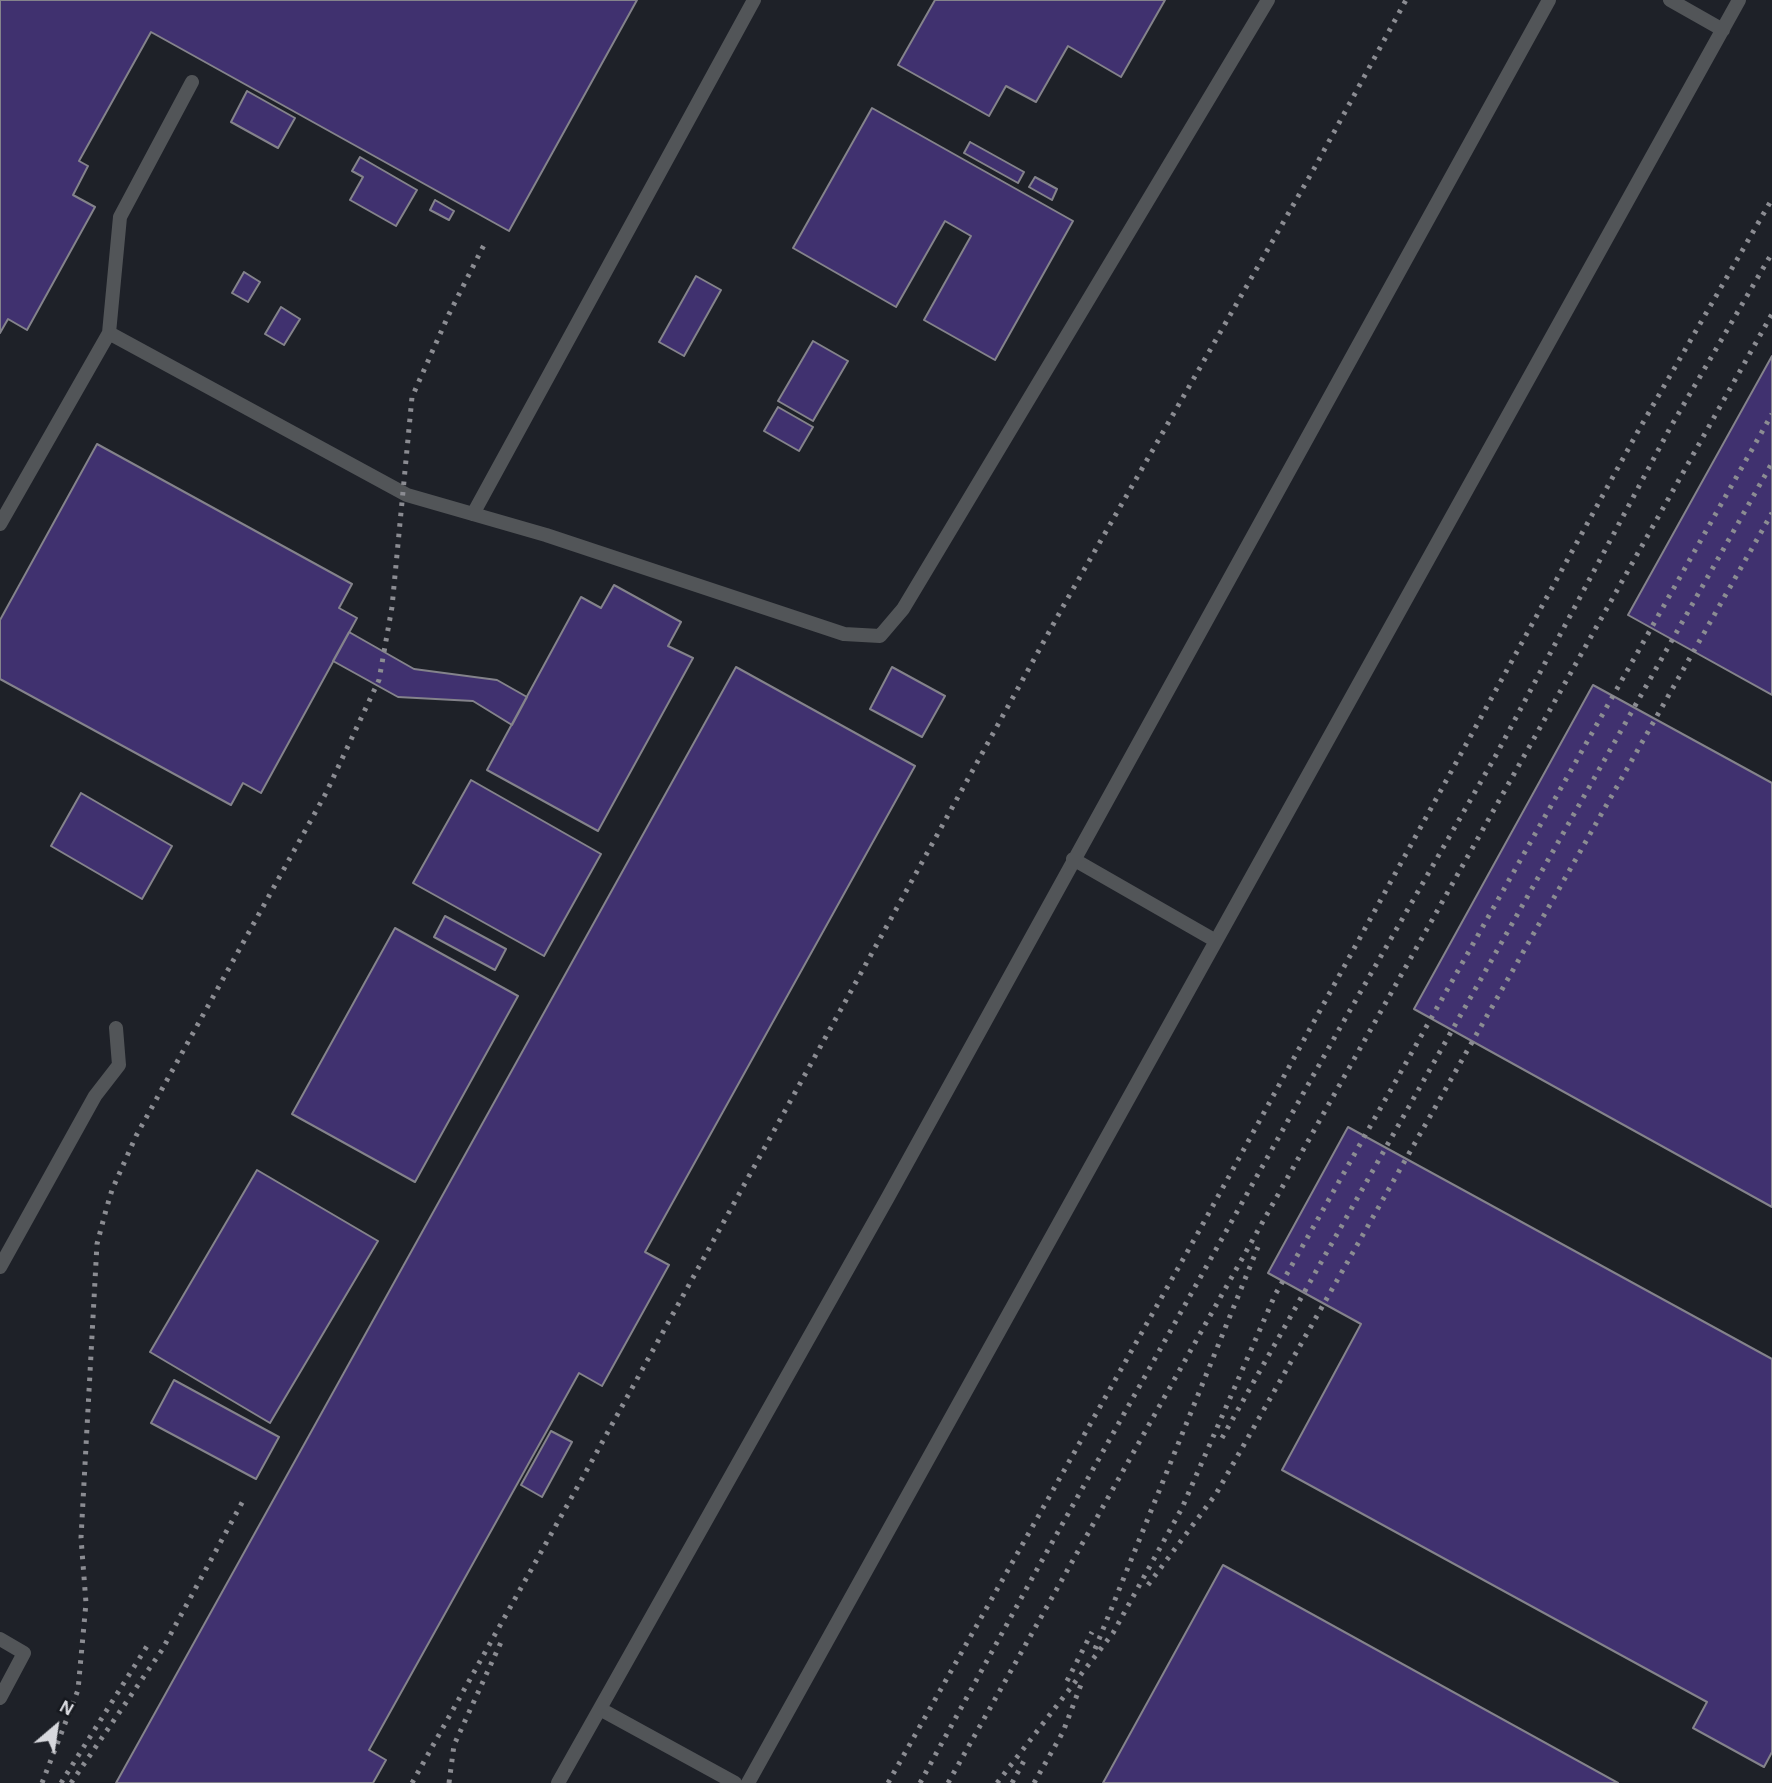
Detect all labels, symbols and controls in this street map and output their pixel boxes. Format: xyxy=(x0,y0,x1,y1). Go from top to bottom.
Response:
north arrow xyxy=(21,1692,91,1762)
text: N xyxy=(56,1697,77,1720)

